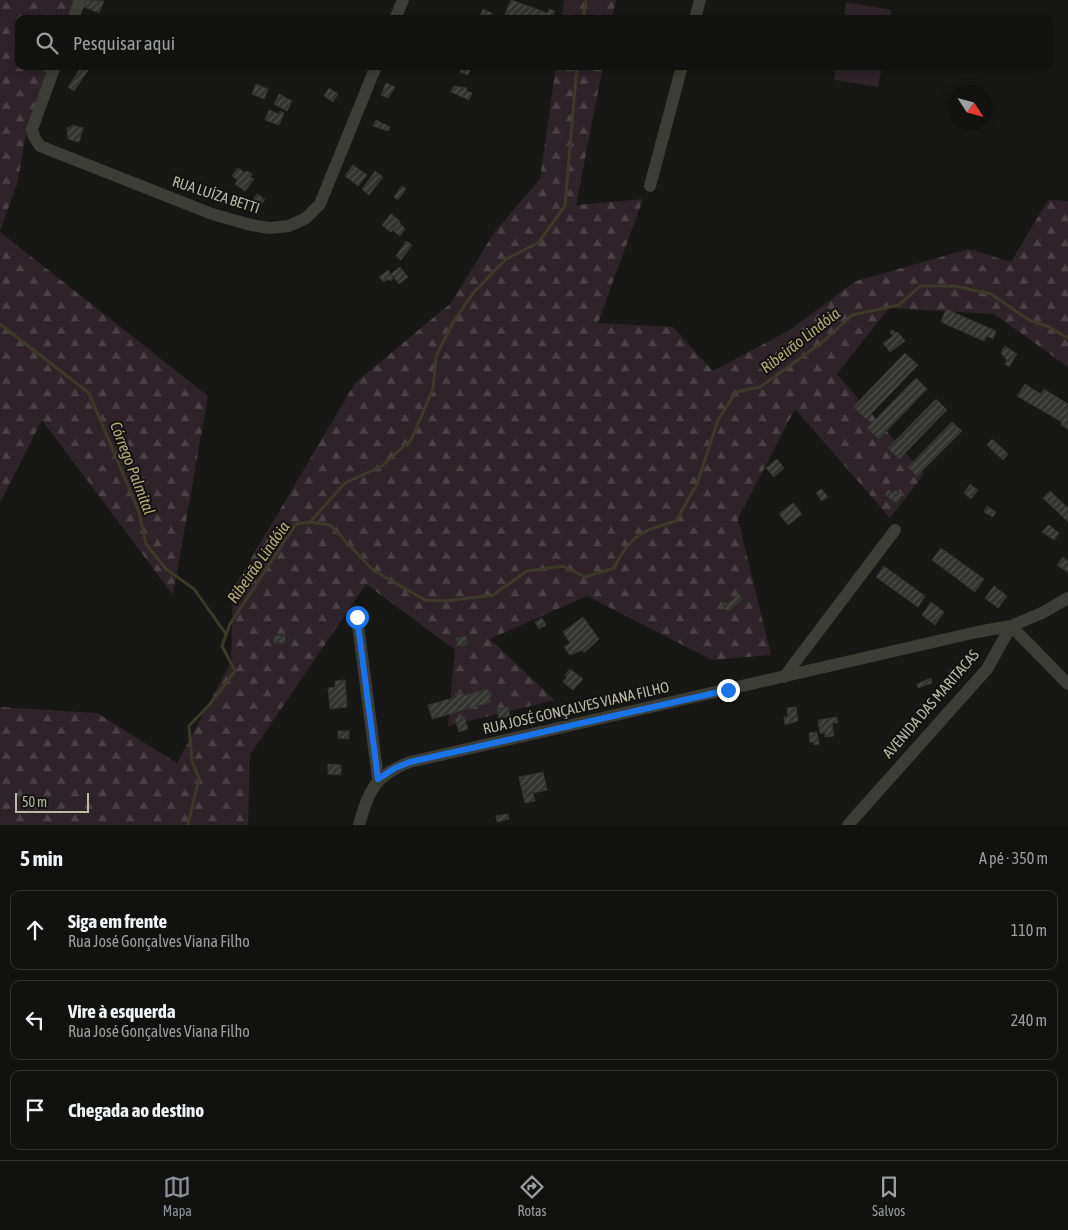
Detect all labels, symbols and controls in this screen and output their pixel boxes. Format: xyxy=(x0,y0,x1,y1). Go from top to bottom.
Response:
search box xyxy=(15,15,1053,70)
icon: search xyxy=(33,29,61,57)
text: Pesquisar aqui xyxy=(73,32,175,54)
north arrow xyxy=(948,85,993,130)
street label: RUA LUÍZA BETTI xyxy=(170,172,262,217)
water label: Ribeirão Lindóia xyxy=(757,303,844,376)
water label: Córrego Palmital xyxy=(106,419,159,517)
water label: Ribeirão Lindóia xyxy=(223,517,293,606)
route start xyxy=(346,606,369,629)
street label: AVENIDA DAS MARITACAS xyxy=(879,646,982,761)
street label: RUA JOSÉ GONÇALVES VIANA FILHO xyxy=(481,678,671,737)
route end xyxy=(717,679,740,702)
scale bar xyxy=(15,790,89,813)
text: 50 m xyxy=(22,794,47,810)
text: 5 min xyxy=(20,846,63,870)
text: A pé · 350 m xyxy=(979,849,1048,867)
text: Siga em frente xyxy=(68,910,167,932)
icon: ahead xyxy=(21,916,49,944)
text: 110 m xyxy=(1011,921,1047,939)
text: Rua José Gonçalves Viana Filho xyxy=(68,932,250,950)
text: Vire à esquerda xyxy=(68,1000,176,1022)
icon: left xyxy=(21,1006,49,1034)
text: 240 m xyxy=(1011,1011,1047,1029)
text: Rua José Gonçalves Viana Filho xyxy=(68,1022,250,1040)
icon: arrive xyxy=(21,1096,49,1124)
text: Chegada ao destino xyxy=(68,1099,204,1121)
tab: Mapa xyxy=(163,1173,192,1219)
tab: Rotas xyxy=(517,1173,546,1219)
tab: Salvos xyxy=(872,1173,905,1219)

